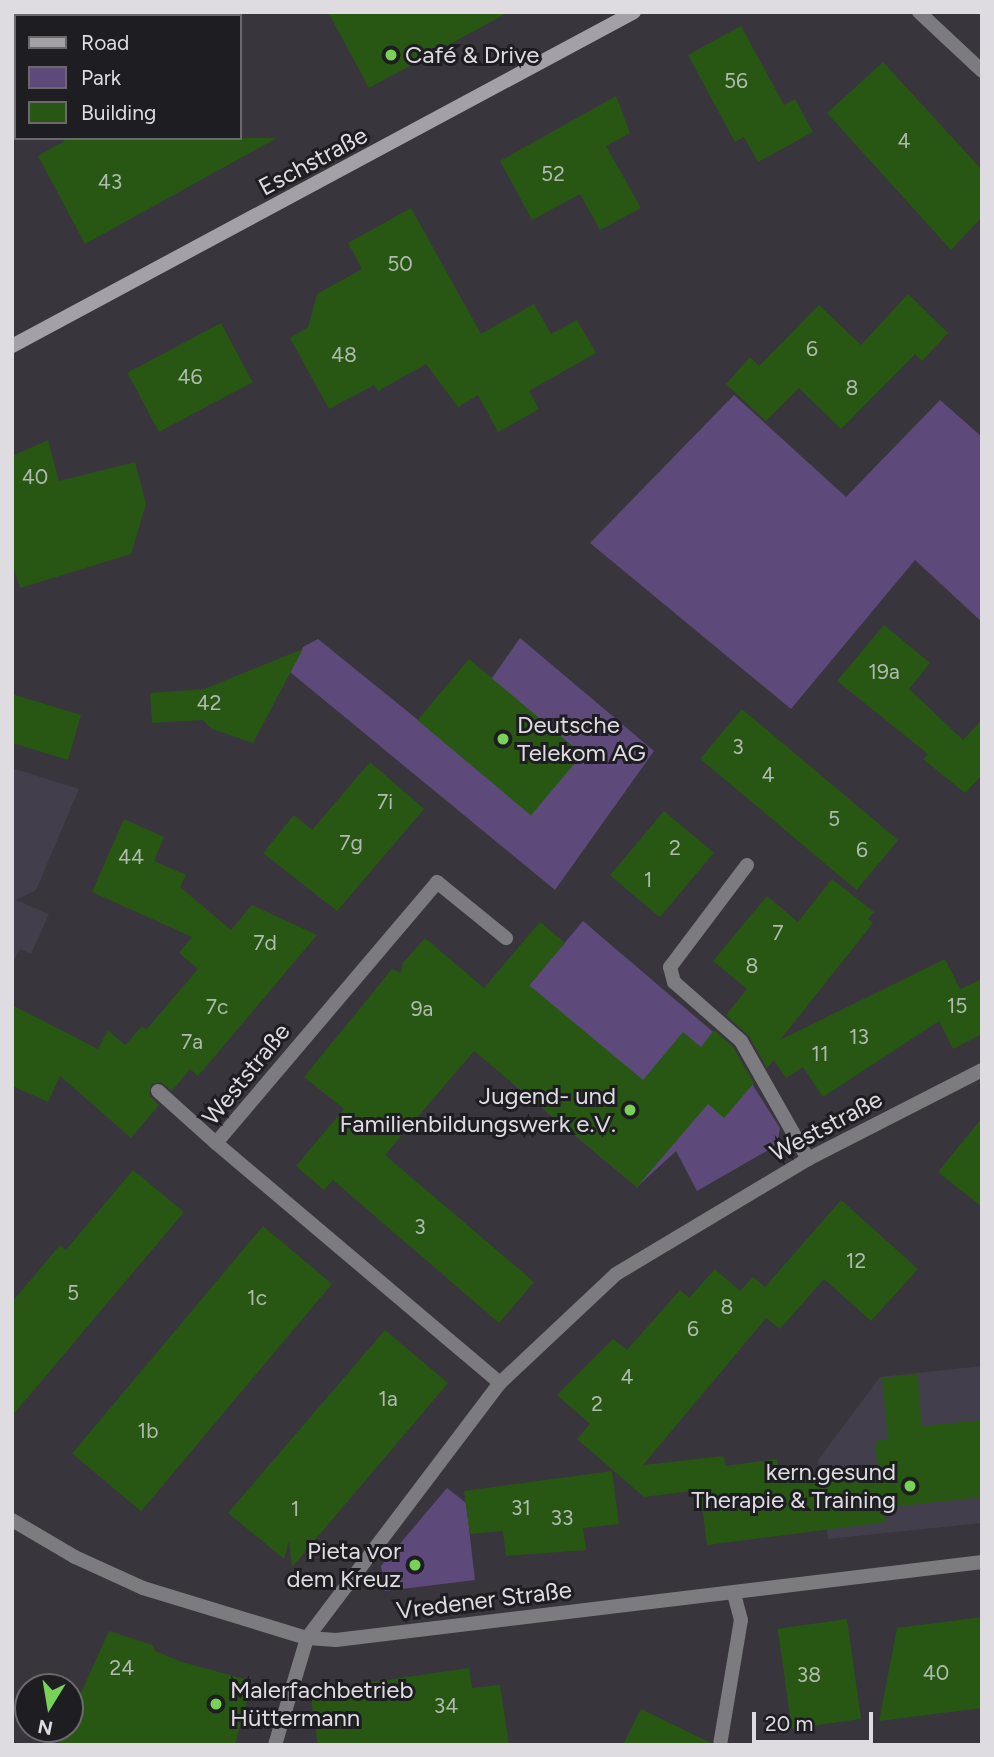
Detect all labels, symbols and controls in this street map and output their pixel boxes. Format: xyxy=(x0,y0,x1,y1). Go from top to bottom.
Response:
legend xyxy=(14,14,242,140)
text: Road xyxy=(81,30,129,55)
place label: Café & Drive xyxy=(405,41,539,69)
marker: Café & Drive xyxy=(383,47,399,63)
text: Park xyxy=(81,65,121,90)
house number: 56 xyxy=(724,68,748,94)
text: Building xyxy=(81,100,156,125)
street label: Eschstraße xyxy=(254,120,372,202)
house number: 4 xyxy=(897,128,911,154)
house number: 52 xyxy=(541,161,565,187)
house number: 43 xyxy=(98,169,122,195)
house number: 50 xyxy=(387,251,413,277)
house number: 6 xyxy=(806,336,818,362)
house number: 48 xyxy=(331,342,357,368)
house number: 46 xyxy=(178,364,202,390)
house number: 8 xyxy=(846,375,858,401)
house number: 40 xyxy=(22,464,48,490)
house number: 19a xyxy=(868,659,900,685)
house number: 42 xyxy=(197,690,221,716)
place label: Deutsche Telekom AG xyxy=(517,711,646,767)
marker: Deutsche Telekom AG xyxy=(495,731,511,747)
house number: 3 xyxy=(732,734,744,760)
house number: 4 xyxy=(761,762,775,788)
house number: 7i xyxy=(377,789,393,815)
house number: 5 xyxy=(828,806,840,832)
house number: 7g xyxy=(339,830,363,856)
house number: 2 xyxy=(669,835,681,861)
house number: 6 xyxy=(856,837,868,863)
house number: 44 xyxy=(118,844,144,870)
house number: 1 xyxy=(644,867,652,893)
house number: 7 xyxy=(772,920,784,946)
house number: 7d xyxy=(253,930,277,956)
house number: 8 xyxy=(746,953,758,979)
house number: 15 xyxy=(947,993,967,1019)
house number: 7c xyxy=(206,994,228,1020)
house number: 9a xyxy=(411,996,433,1022)
street label: Weststraße xyxy=(196,1017,296,1131)
house number: 13 xyxy=(849,1024,869,1050)
house number: 7a xyxy=(181,1029,203,1055)
house number: 11 xyxy=(811,1041,829,1067)
place label: Jugend- und Familienbildungswerk e.V. xyxy=(339,1082,616,1138)
street label: Weststraße xyxy=(765,1084,887,1168)
marker: Jugend- und Familienbildungswerk e.V. xyxy=(622,1102,638,1118)
house number: 3 xyxy=(414,1214,426,1240)
house number: 12 xyxy=(846,1248,866,1274)
house number: 5 xyxy=(67,1280,79,1306)
house number: 1c xyxy=(247,1285,267,1311)
house number: 8 xyxy=(721,1294,733,1320)
house number: 6 xyxy=(687,1316,699,1342)
house number: 4 xyxy=(620,1364,634,1390)
house number: 1a xyxy=(378,1386,398,1412)
house number: 2 xyxy=(591,1391,603,1417)
house number: 1b xyxy=(138,1418,158,1444)
place label: kern.gesund Therapie & Training xyxy=(691,1458,896,1514)
marker: kern.gesund Therapie & Training xyxy=(902,1478,918,1494)
house number: 31 xyxy=(511,1495,531,1521)
house number: 1 xyxy=(291,1496,299,1522)
house number: 33 xyxy=(551,1505,573,1531)
place label: Pieta vor dem Kreuz xyxy=(286,1537,401,1593)
marker: Pieta vor dem Kreuz xyxy=(407,1557,423,1573)
street label: Vredener Straße xyxy=(395,1575,573,1625)
house number: 24 xyxy=(110,1655,134,1681)
house number: 40 xyxy=(923,1660,949,1686)
house number: 38 xyxy=(797,1662,821,1688)
north arrow xyxy=(14,1673,84,1743)
place label: Malerfachbetrieb Hüttermann xyxy=(230,1676,414,1732)
house number: 34 xyxy=(434,1693,458,1719)
marker: Malerfachbetrieb Hüttermann xyxy=(208,1696,224,1712)
scale bar xyxy=(756,1698,877,1742)
text: 20 m xyxy=(765,1711,813,1736)
text: N xyxy=(36,1714,55,1740)

